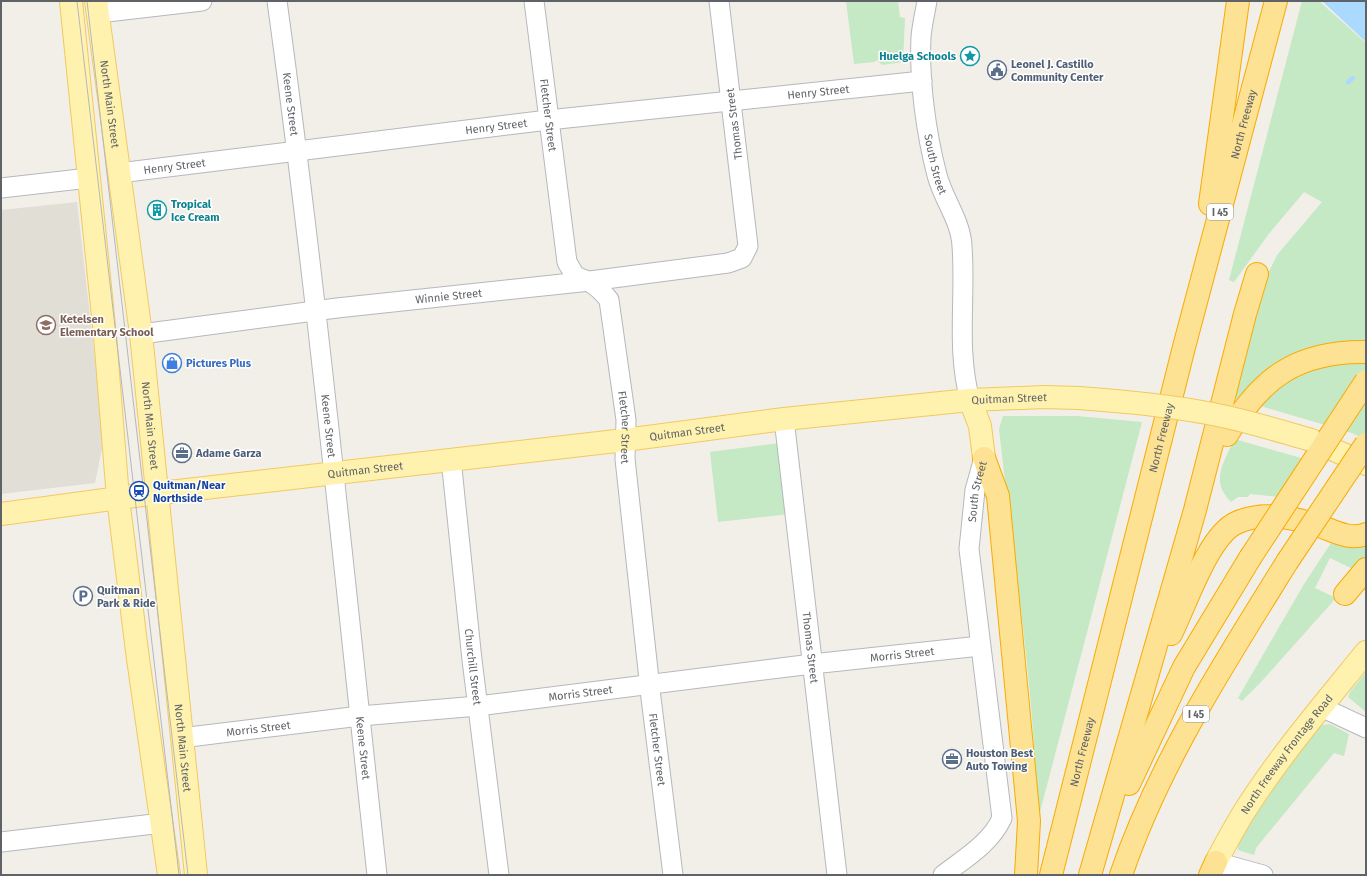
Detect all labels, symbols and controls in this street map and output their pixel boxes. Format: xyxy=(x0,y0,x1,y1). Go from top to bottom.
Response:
place icon: Huelga Schools xyxy=(959,45,981,67)
place label: Huelga Schools xyxy=(879,50,957,63)
place label: Leonel J. Castillo Community Center xyxy=(1011,58,1104,84)
street label: North Main Street xyxy=(97,59,122,149)
public building icon: Leonel J. Castillo Community Center xyxy=(986,59,1008,81)
street label: Keene Street xyxy=(280,72,301,137)
street label: Fletcher Street xyxy=(537,78,559,152)
street label: Henry Street xyxy=(787,83,850,102)
street label: Thomas Street xyxy=(724,88,745,160)
street label: North Freeway xyxy=(1228,88,1259,161)
street label: Henry Street xyxy=(464,117,528,137)
street label: South Street xyxy=(921,133,949,197)
street label: Henry Street xyxy=(143,156,206,177)
place label: Tropical Ice Cream xyxy=(171,198,220,224)
building icon: Tropical Ice Cream xyxy=(146,199,168,221)
road number: I 45 xyxy=(1207,204,1233,220)
street label: Winnie Street xyxy=(415,287,483,307)
place label: Ketelsen Elementary School xyxy=(60,313,154,339)
school or university icon: Ketelsen Elementary School xyxy=(35,314,57,336)
shop icon: Pictures Plus xyxy=(161,352,183,374)
place label: Pictures Plus xyxy=(186,357,252,370)
street label: North Main Street xyxy=(139,381,161,470)
street label: Fletcher Street xyxy=(615,390,632,465)
street label: Quitman Street xyxy=(971,391,1047,407)
street label: Keene Street xyxy=(318,394,338,458)
street label: North Freeway xyxy=(1147,401,1177,474)
street label: Quitman Street xyxy=(649,421,726,444)
office icon: Adame Garza xyxy=(171,442,193,464)
place label: Adame Garza xyxy=(195,447,261,460)
street label: Quitman Street xyxy=(327,459,404,481)
street label: South Street xyxy=(966,460,990,523)
place label: Quitman/Near Northside xyxy=(153,479,226,505)
station icon: Quitman/Near Northside xyxy=(128,480,150,502)
place label: Quitman Park & Ride xyxy=(97,584,156,610)
parking icon: Quitman Park & Ride xyxy=(72,585,94,607)
street label: Thomas Street xyxy=(799,611,821,684)
street label: Churchill Street xyxy=(462,628,484,706)
street label: Morris Street xyxy=(869,645,935,665)
street label: Morris Street xyxy=(548,683,613,704)
street label: North Freeway Frontage Road xyxy=(1238,692,1336,817)
street label: North Main Street xyxy=(172,703,194,793)
road number: I 45 xyxy=(1183,706,1209,722)
street label: Fletcher Street xyxy=(646,712,668,787)
street label: North Freeway xyxy=(1067,715,1098,788)
street label: Keene Street xyxy=(353,716,373,780)
street label: Morris Street xyxy=(226,719,291,739)
place label: Houston Best Auto Towing xyxy=(965,747,1034,773)
office icon: Houston Best Auto Towing xyxy=(941,748,963,770)

